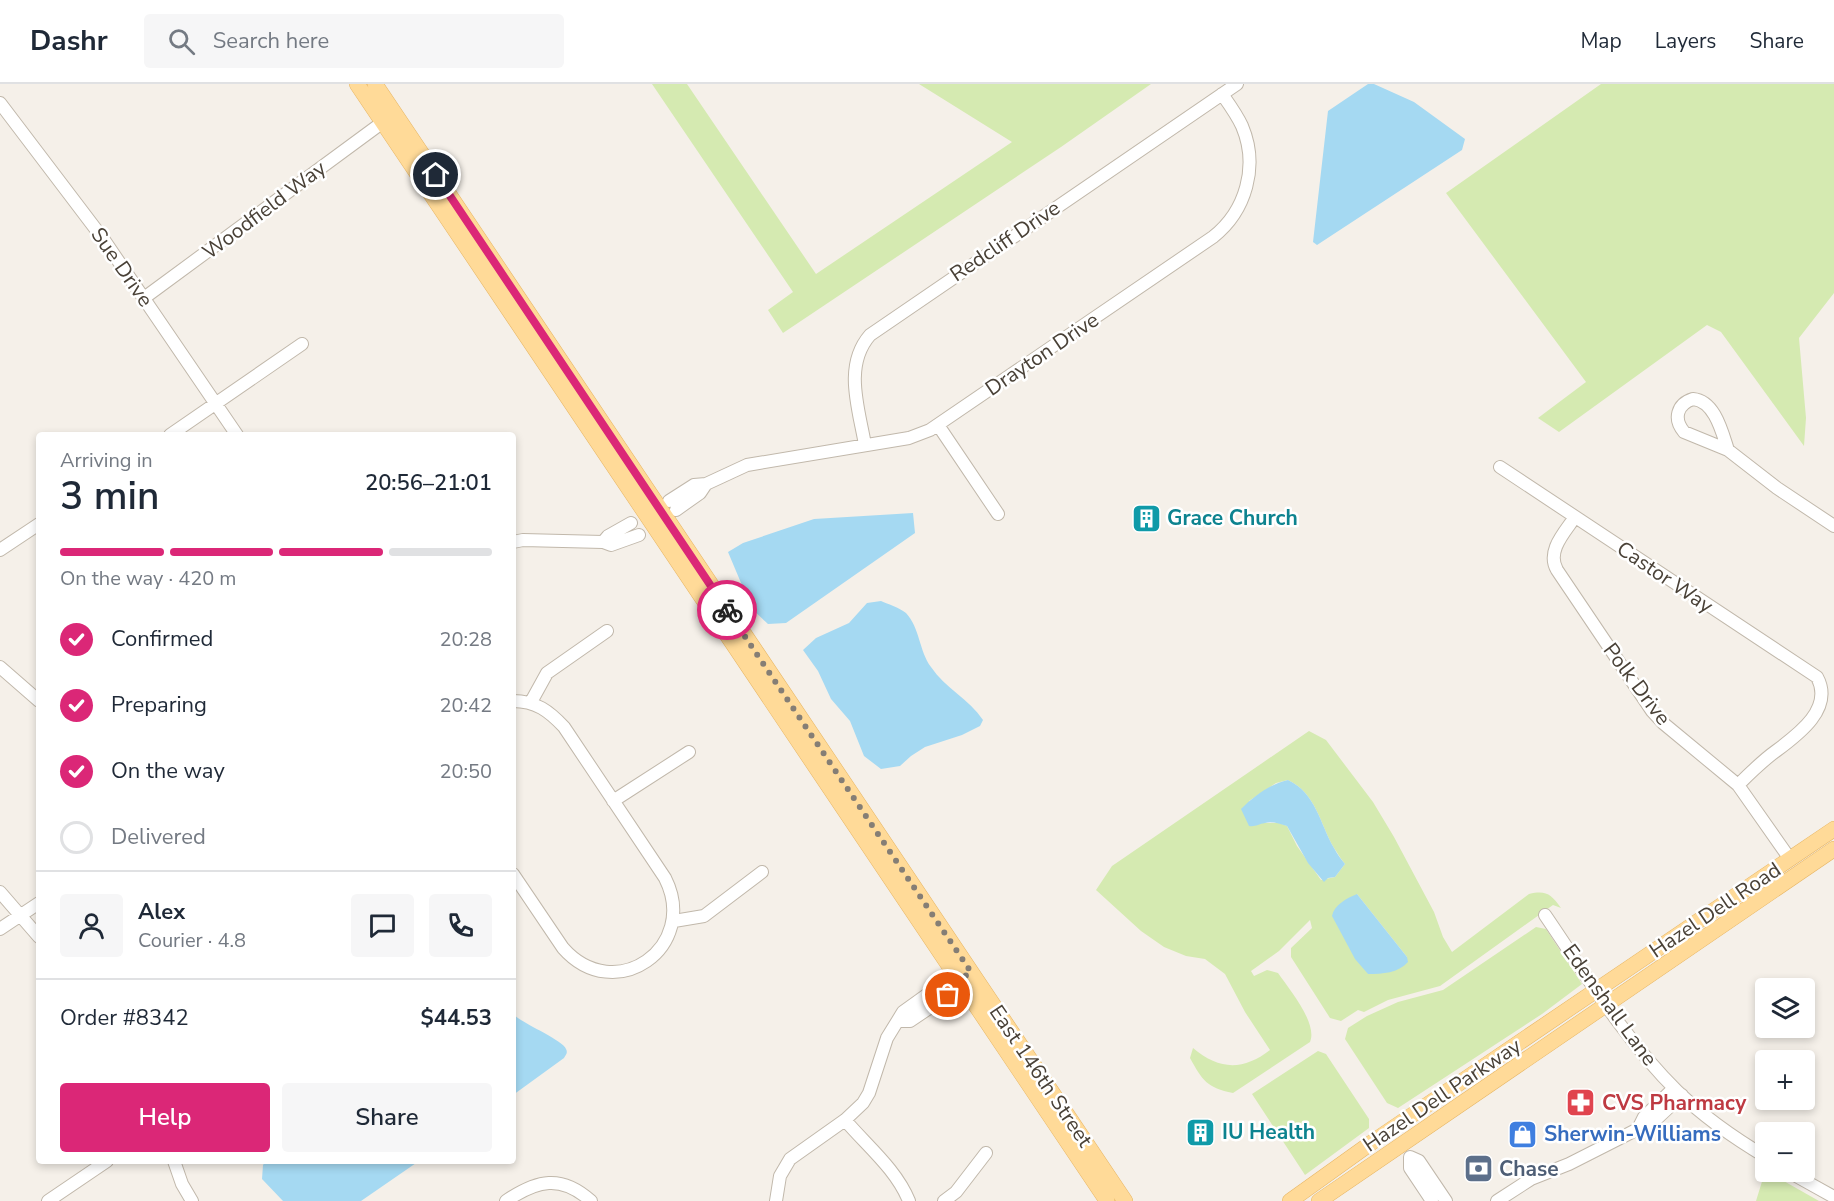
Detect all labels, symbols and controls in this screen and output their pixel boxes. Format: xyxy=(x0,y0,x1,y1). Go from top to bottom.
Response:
search box xyxy=(144,14,564,68)
text: Dashr xyxy=(30,22,108,60)
icon: search xyxy=(165,25,198,58)
text: Search here xyxy=(213,26,329,56)
text: Map xyxy=(1580,27,1622,55)
text: Layers xyxy=(1655,27,1716,55)
text: Share xyxy=(1749,27,1804,55)
pin xyxy=(410,149,461,200)
street label: Woodfield Way xyxy=(197,154,332,266)
icon: home xyxy=(419,158,452,191)
street label: Redcliff Drive xyxy=(945,194,1065,288)
street label: Sue Drive xyxy=(84,222,160,312)
street label: Drayton Drive xyxy=(980,306,1104,402)
text: Arriving in xyxy=(60,447,153,474)
text: 20:56–21:01 xyxy=(365,468,492,498)
text: 3 min xyxy=(60,470,159,523)
building icon: Grace Church xyxy=(1130,502,1162,534)
place label: Grace Church xyxy=(1167,504,1298,532)
street label: Castor Way xyxy=(1611,534,1719,620)
text: On the way · 420 m xyxy=(60,565,236,592)
courier xyxy=(697,580,757,640)
icon: bike xyxy=(711,594,744,627)
icon: check xyxy=(60,623,93,656)
text: Confirmed xyxy=(111,624,213,654)
text: 20:28 xyxy=(439,626,492,653)
street label: Polk Drive xyxy=(1597,637,1677,731)
icon: check xyxy=(60,689,93,722)
text: Preparing xyxy=(111,690,207,720)
text: 20:42 xyxy=(439,692,492,719)
icon: check xyxy=(60,755,93,788)
text: On the way xyxy=(111,756,225,786)
text: 20:50 xyxy=(439,758,492,785)
text: Delivered xyxy=(111,822,206,852)
street label: Hazel Dell Road xyxy=(1644,856,1786,964)
button: person xyxy=(60,894,123,957)
button: chat xyxy=(351,894,414,957)
button: phone xyxy=(429,894,492,957)
text: Alex xyxy=(138,897,185,927)
text: Courier · 4.8 xyxy=(138,927,246,954)
street label: Edenshall Lane xyxy=(1556,938,1664,1072)
pin xyxy=(922,969,973,1020)
icon: bag xyxy=(931,978,964,1011)
map controls xyxy=(1755,978,1815,1182)
button: layers xyxy=(1755,978,1815,1038)
street label: East 146th Street xyxy=(983,999,1099,1153)
text: Order #8342 xyxy=(60,1003,189,1033)
text: $44.53 xyxy=(421,1003,492,1033)
street label: Hazel Dell Parkway xyxy=(1358,1032,1527,1158)
button: + xyxy=(1755,1050,1815,1110)
button: Help xyxy=(60,1083,270,1152)
button: Share xyxy=(282,1083,492,1152)
pharmacy icon: CVS Pharmacy xyxy=(1565,1087,1597,1119)
place label: CVS Pharmacy xyxy=(1602,1089,1747,1117)
building icon: IU Health xyxy=(1185,1116,1217,1148)
place label: IU Health xyxy=(1222,1118,1315,1146)
shop icon: Sherwin-Williams xyxy=(1507,1118,1539,1150)
place label: Sherwin-Williams xyxy=(1544,1120,1721,1148)
button: − xyxy=(1755,1122,1815,1182)
bank icon: Chase xyxy=(1462,1153,1494,1185)
place label: Chase xyxy=(1499,1155,1559,1183)

